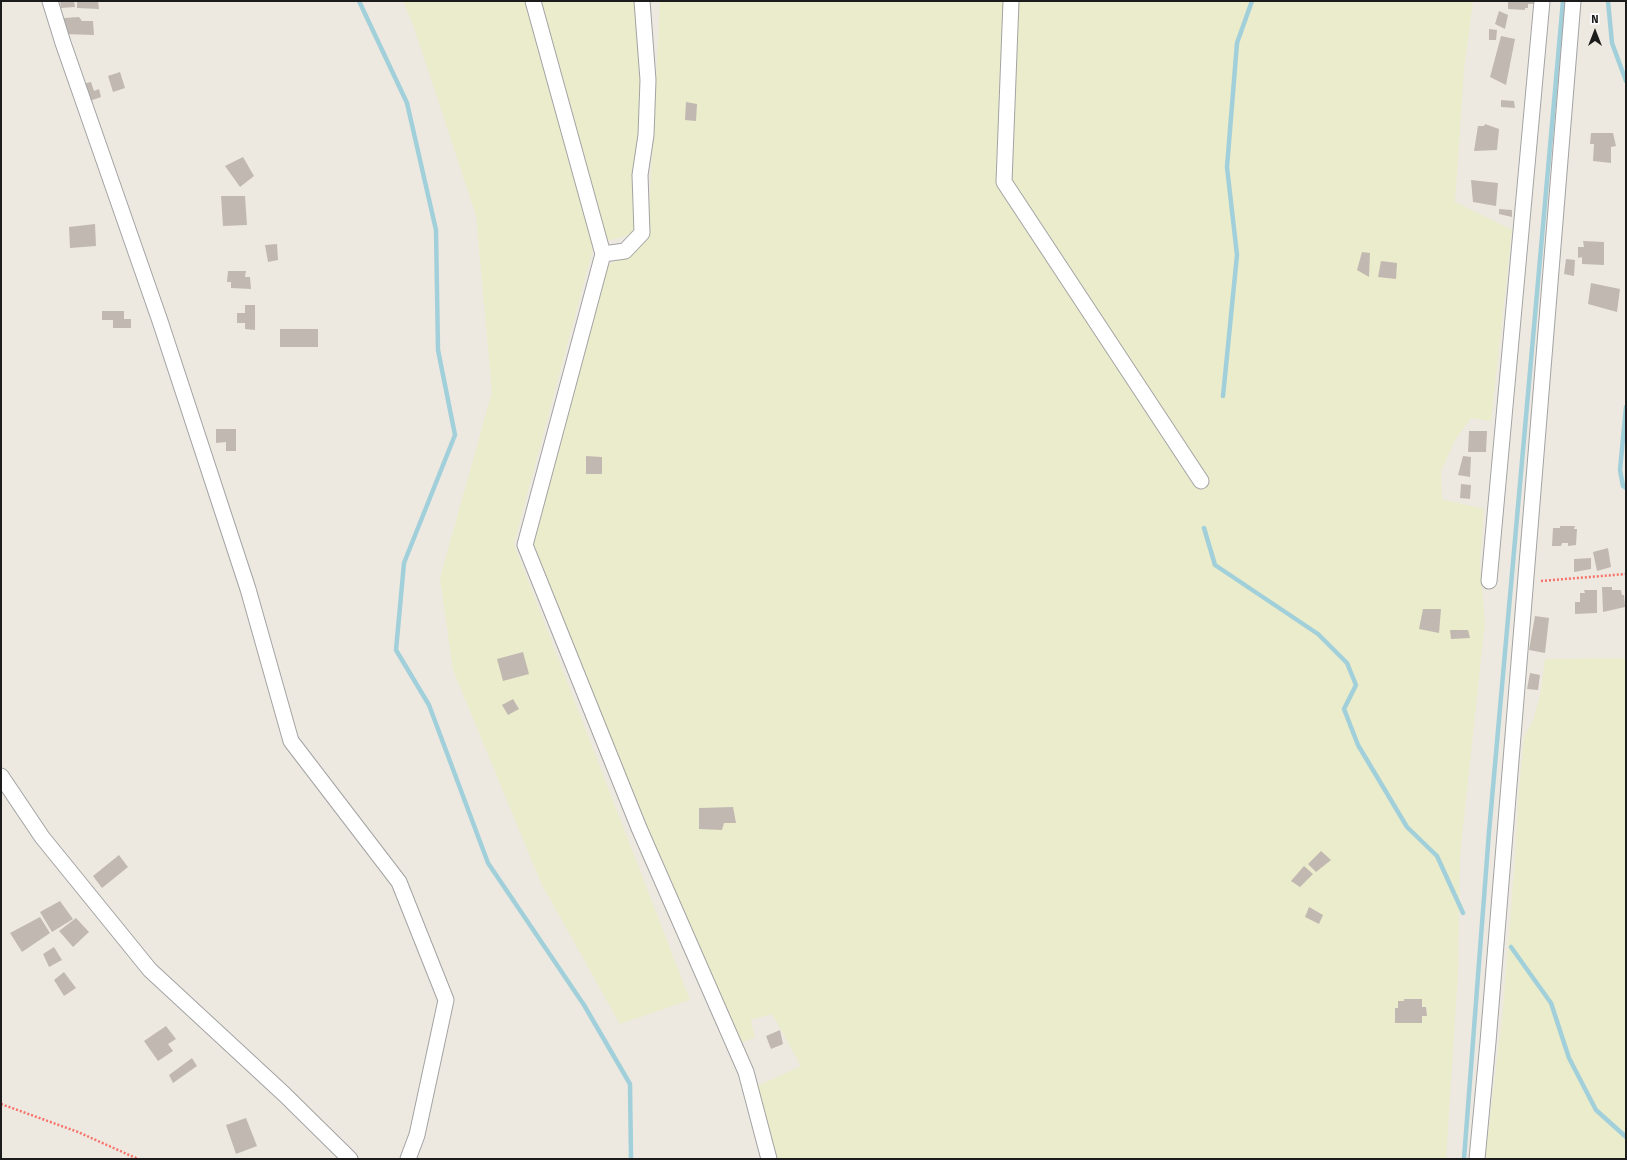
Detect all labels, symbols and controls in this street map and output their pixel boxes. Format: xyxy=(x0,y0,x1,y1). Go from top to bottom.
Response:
north arrow xyxy=(1575,12,1615,52)
text: N xyxy=(1591,13,1599,26)

